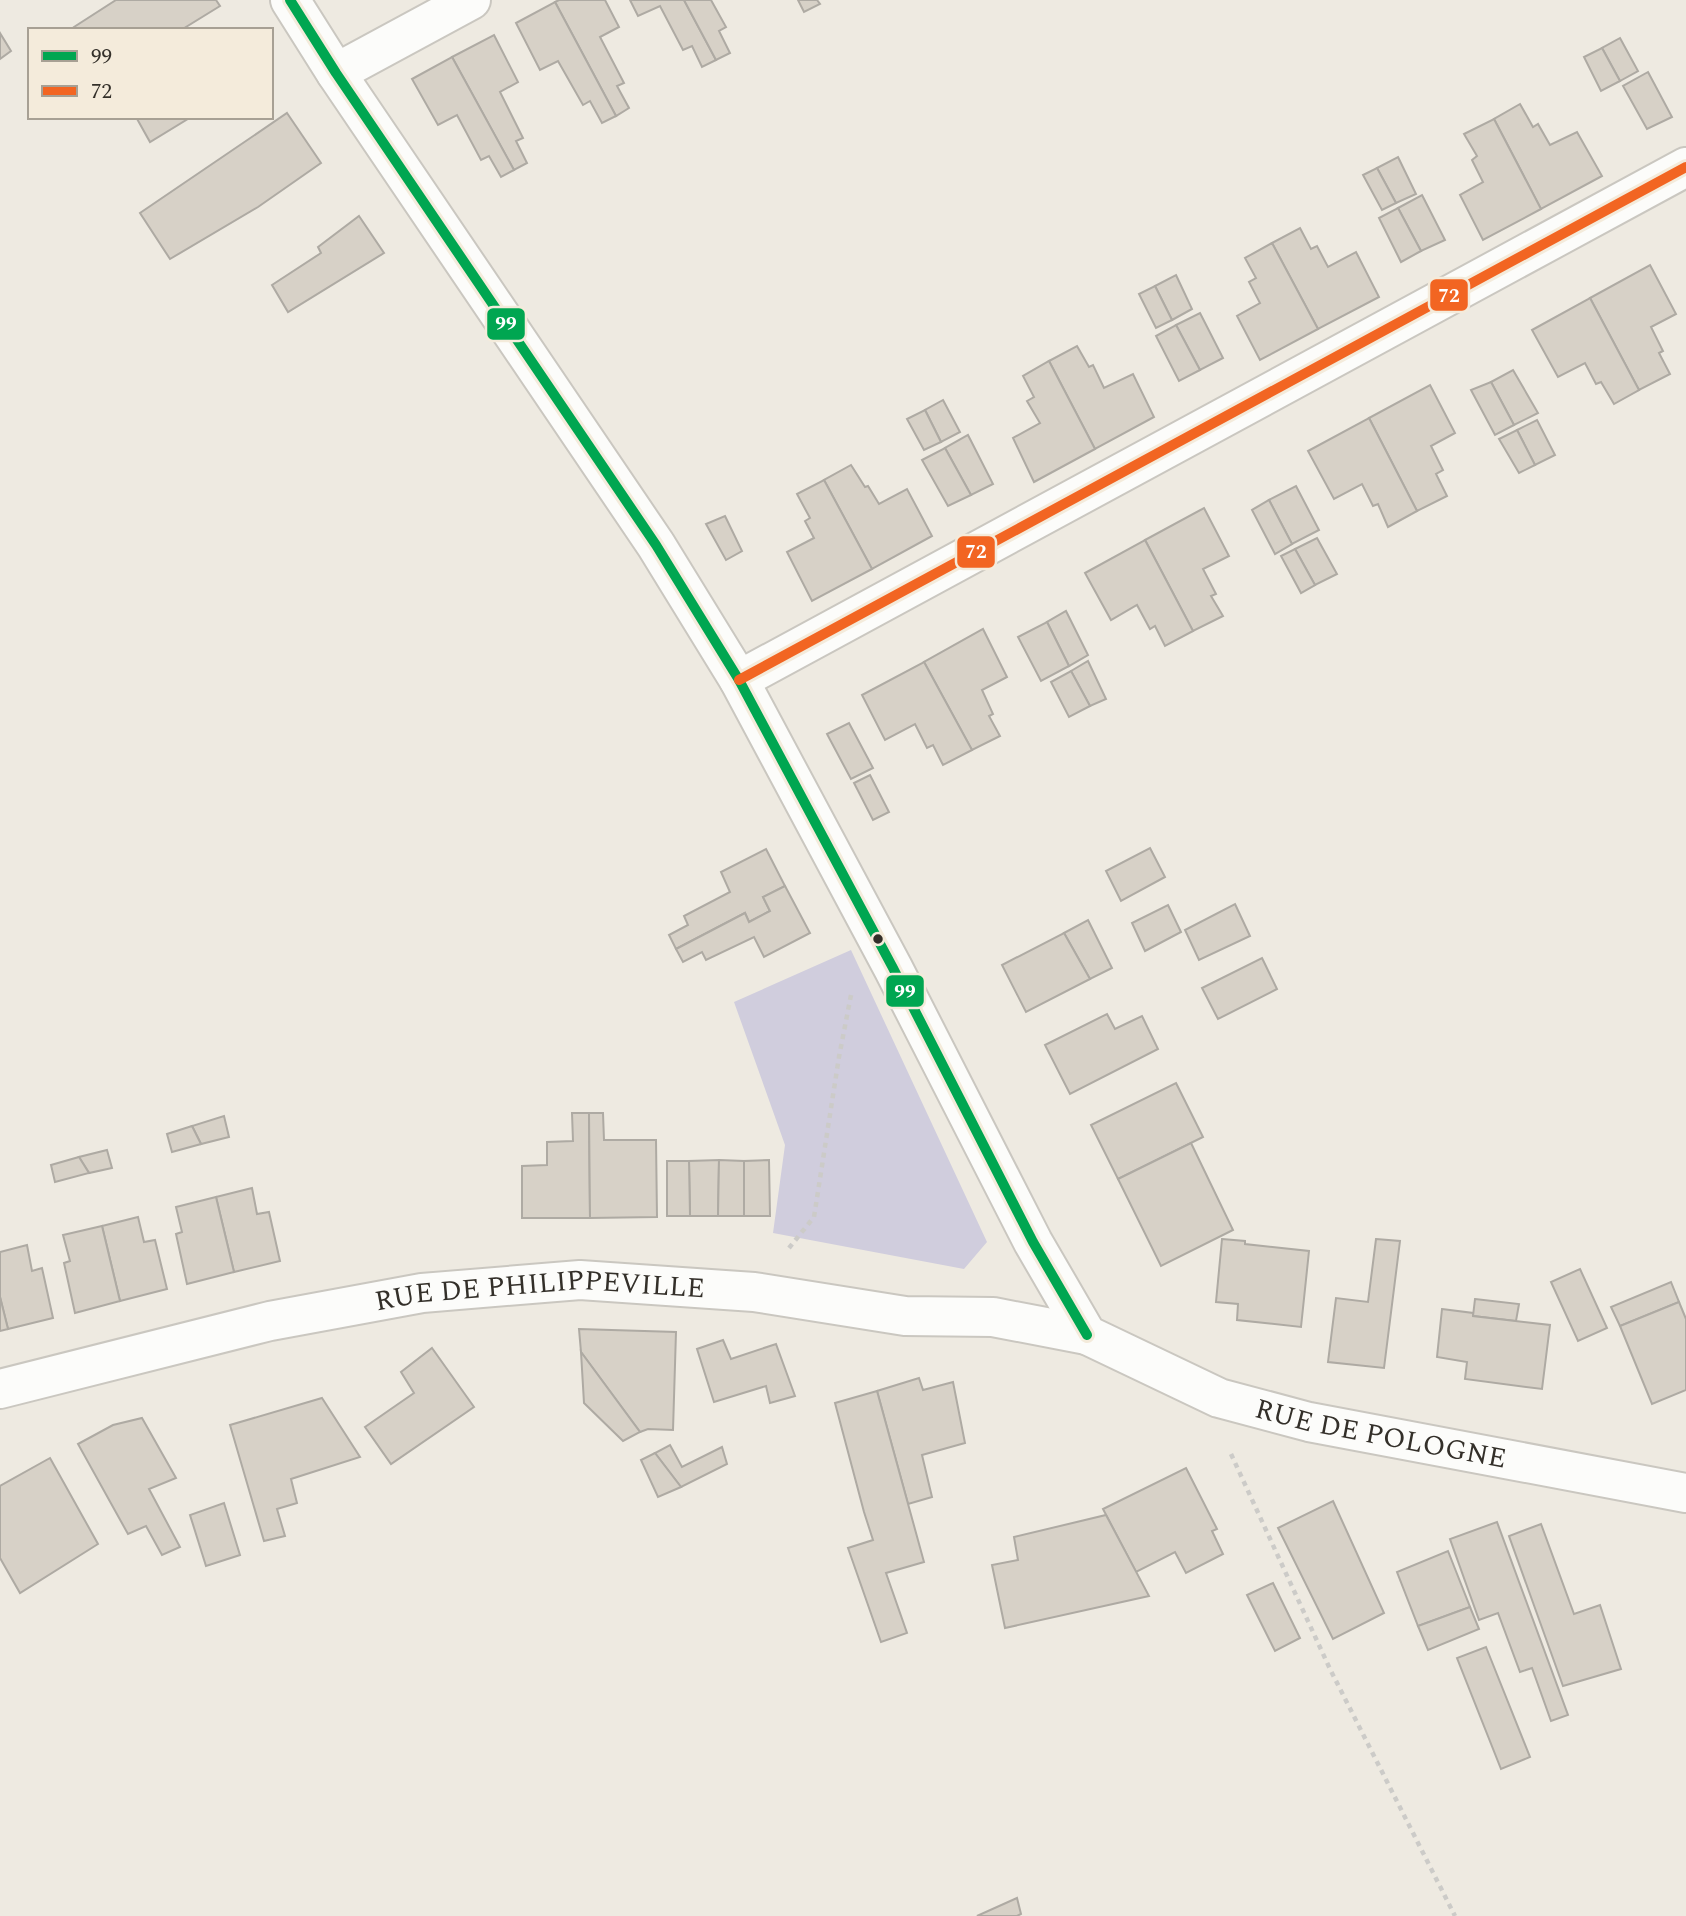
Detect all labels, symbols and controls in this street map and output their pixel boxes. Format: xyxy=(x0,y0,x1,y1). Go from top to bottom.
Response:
legend xyxy=(28,28,273,119)
text: 99 xyxy=(91,41,112,73)
text: 72 xyxy=(91,76,112,108)
line badge: 72 xyxy=(1429,278,1469,312)
text: 72 xyxy=(1438,282,1460,311)
line badge: 99 xyxy=(486,307,526,341)
text: 99 xyxy=(495,310,517,339)
line badge: 72 xyxy=(956,535,996,569)
text: 72 xyxy=(965,538,987,567)
unlabelled marker xyxy=(871,932,885,946)
line badge: 99 xyxy=(885,974,925,1008)
text: 99 xyxy=(894,978,916,1007)
street label: RUE DE PHILIPPEVILLE xyxy=(371,1258,706,1323)
street label: RUE DE POLOGNE xyxy=(1250,1387,1510,1480)

